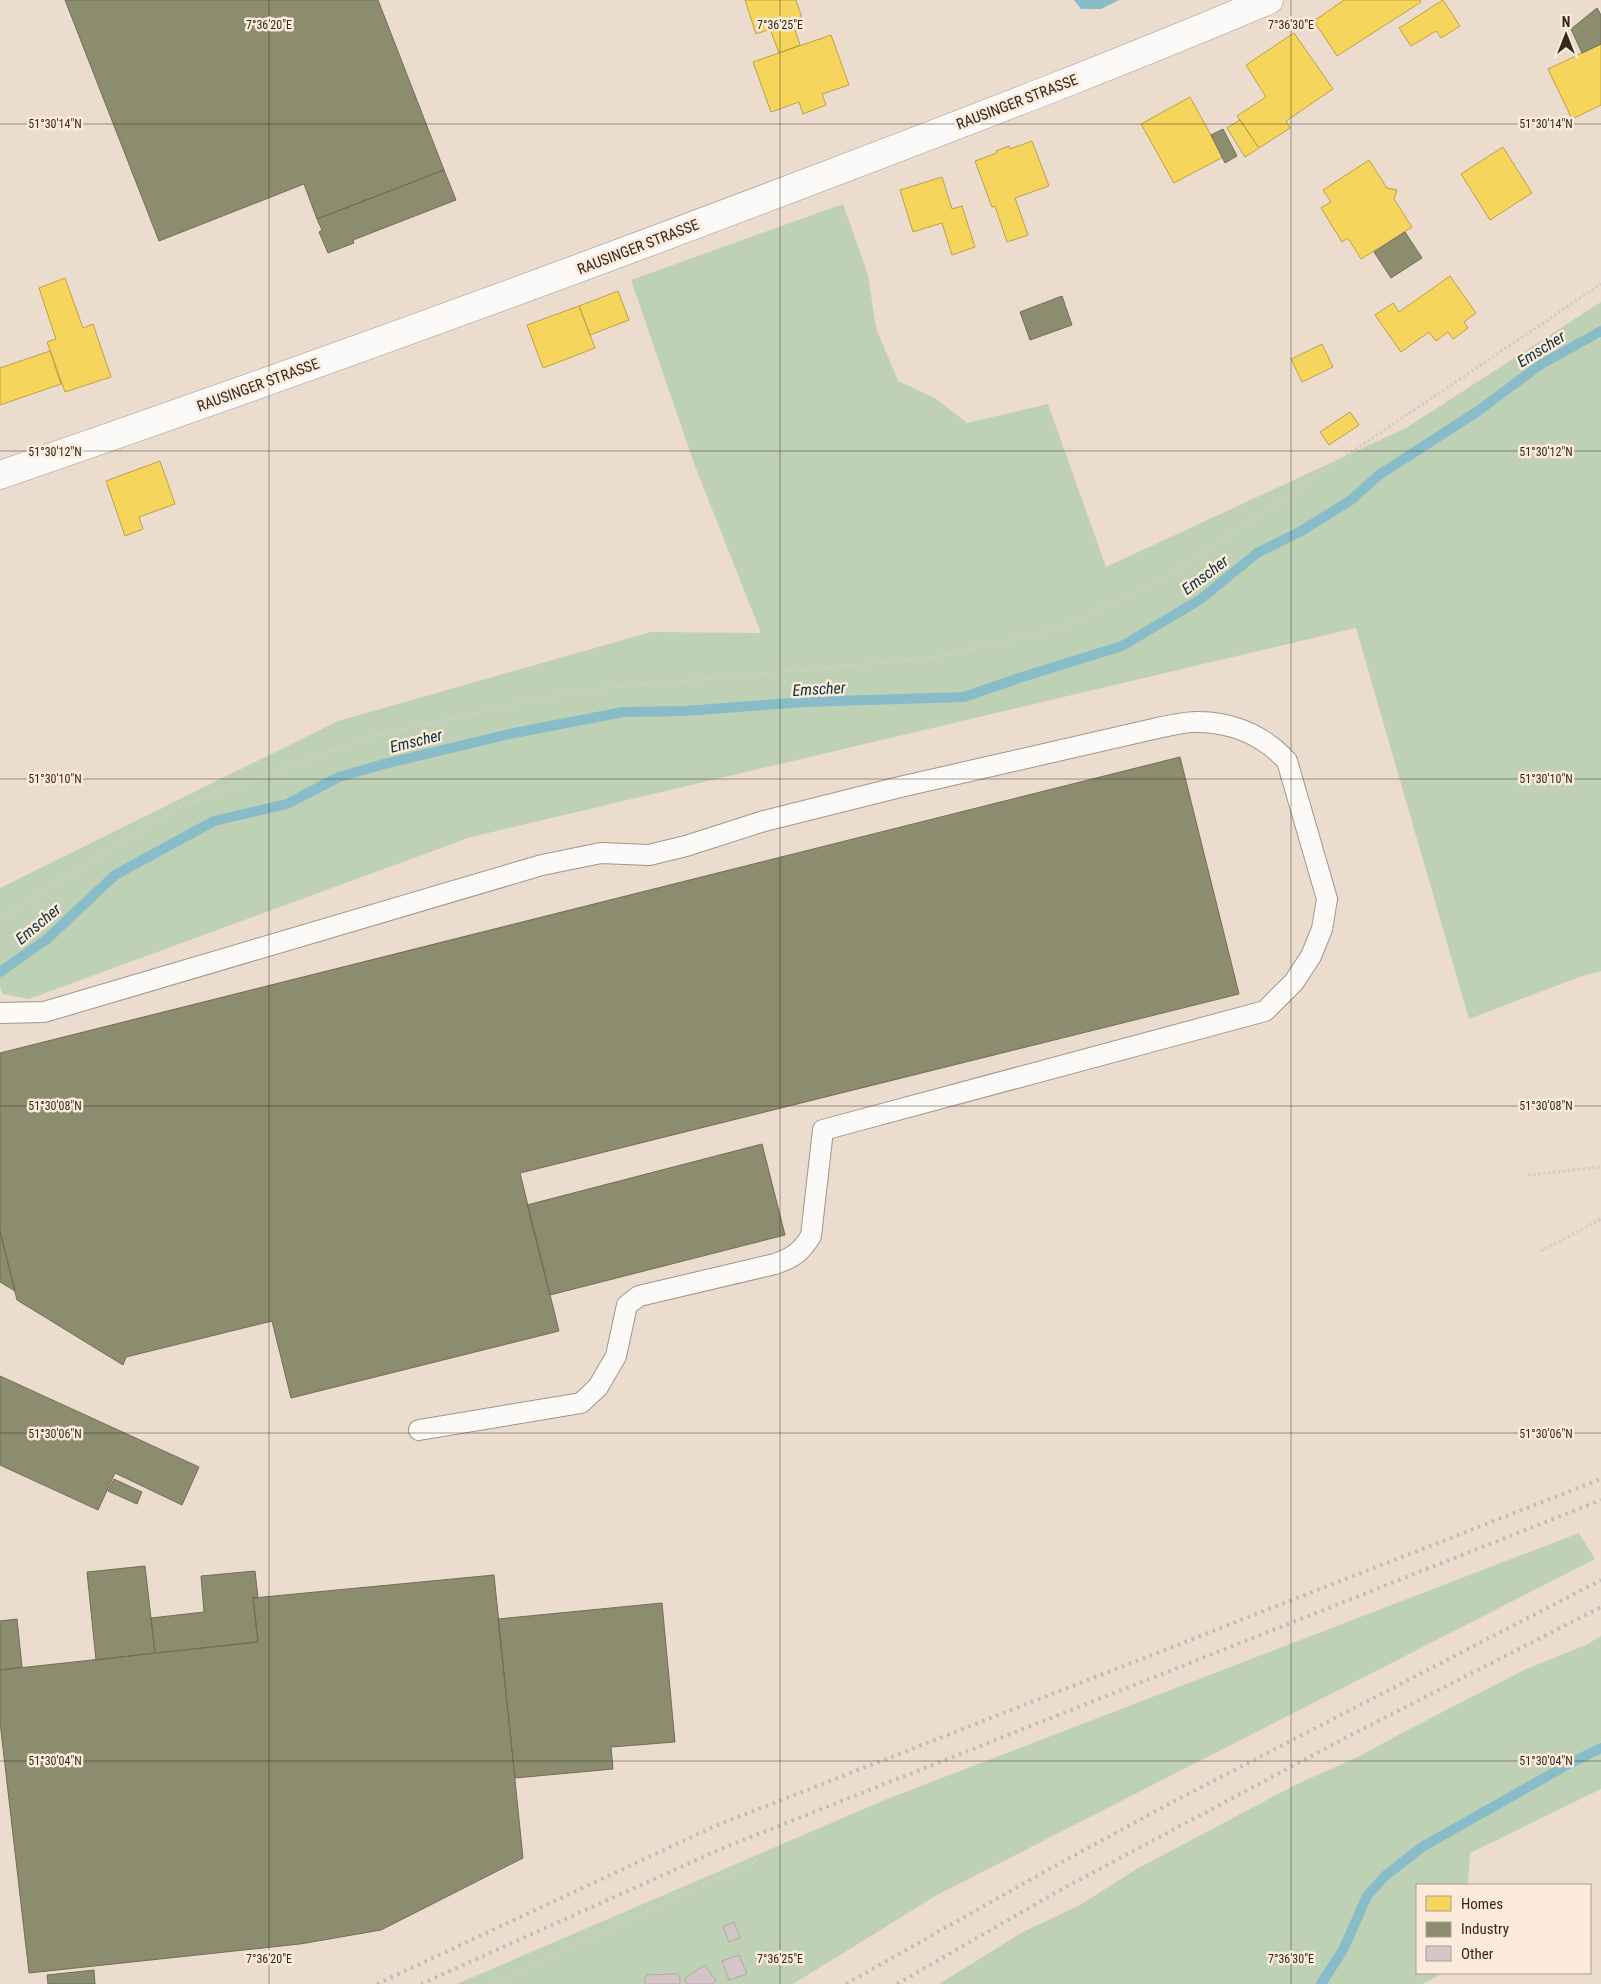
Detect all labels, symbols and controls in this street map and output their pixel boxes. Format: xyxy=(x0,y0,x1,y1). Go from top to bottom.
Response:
north arrow xyxy=(1541,10,1591,60)
text: N xyxy=(1562,14,1570,30)
text: 7°36'20"E xyxy=(246,18,292,32)
text: 7°36'25"E xyxy=(757,18,803,32)
text: 7°36'30"E xyxy=(1268,18,1314,32)
street label: RAUSINGER STRASSE xyxy=(954,71,1080,133)
text: 51°30'14"N xyxy=(28,117,82,131)
text: 51°30'14"N xyxy=(1519,117,1573,131)
street label: RAUSINGER STRASSE xyxy=(575,216,701,278)
water label: Emscher xyxy=(1513,326,1570,371)
street label: RAUSINGER STRASSE xyxy=(194,355,322,415)
text: 51°30'12"N xyxy=(28,445,82,459)
text: 51°30'12"N xyxy=(1519,445,1573,459)
water label: Emscher xyxy=(1178,551,1233,599)
water label: Emscher xyxy=(792,678,847,700)
water label: Emscher xyxy=(388,725,445,757)
text: 51°30'10"N xyxy=(28,772,82,786)
text: 51°30'10"N xyxy=(1519,772,1573,786)
water label: Emscher xyxy=(12,899,65,948)
text: 51°30'08"N xyxy=(28,1099,82,1113)
text: 51°30'08"N xyxy=(1519,1099,1573,1113)
text: 51°30'06"N xyxy=(28,1427,82,1441)
text: 51°30'06"N xyxy=(1519,1427,1573,1441)
text: 51°30'04"N xyxy=(28,1754,82,1768)
text: 51°30'04"N xyxy=(1519,1754,1573,1768)
legend xyxy=(1416,1884,1591,1974)
text: Homes xyxy=(1461,1895,1503,1913)
text: Industry xyxy=(1461,1920,1509,1938)
text: Other xyxy=(1461,1945,1494,1963)
text: 7°36'20"E xyxy=(246,1952,292,1966)
text: 7°36'25"E xyxy=(757,1952,803,1966)
text: 7°36'30"E xyxy=(1268,1952,1314,1966)

